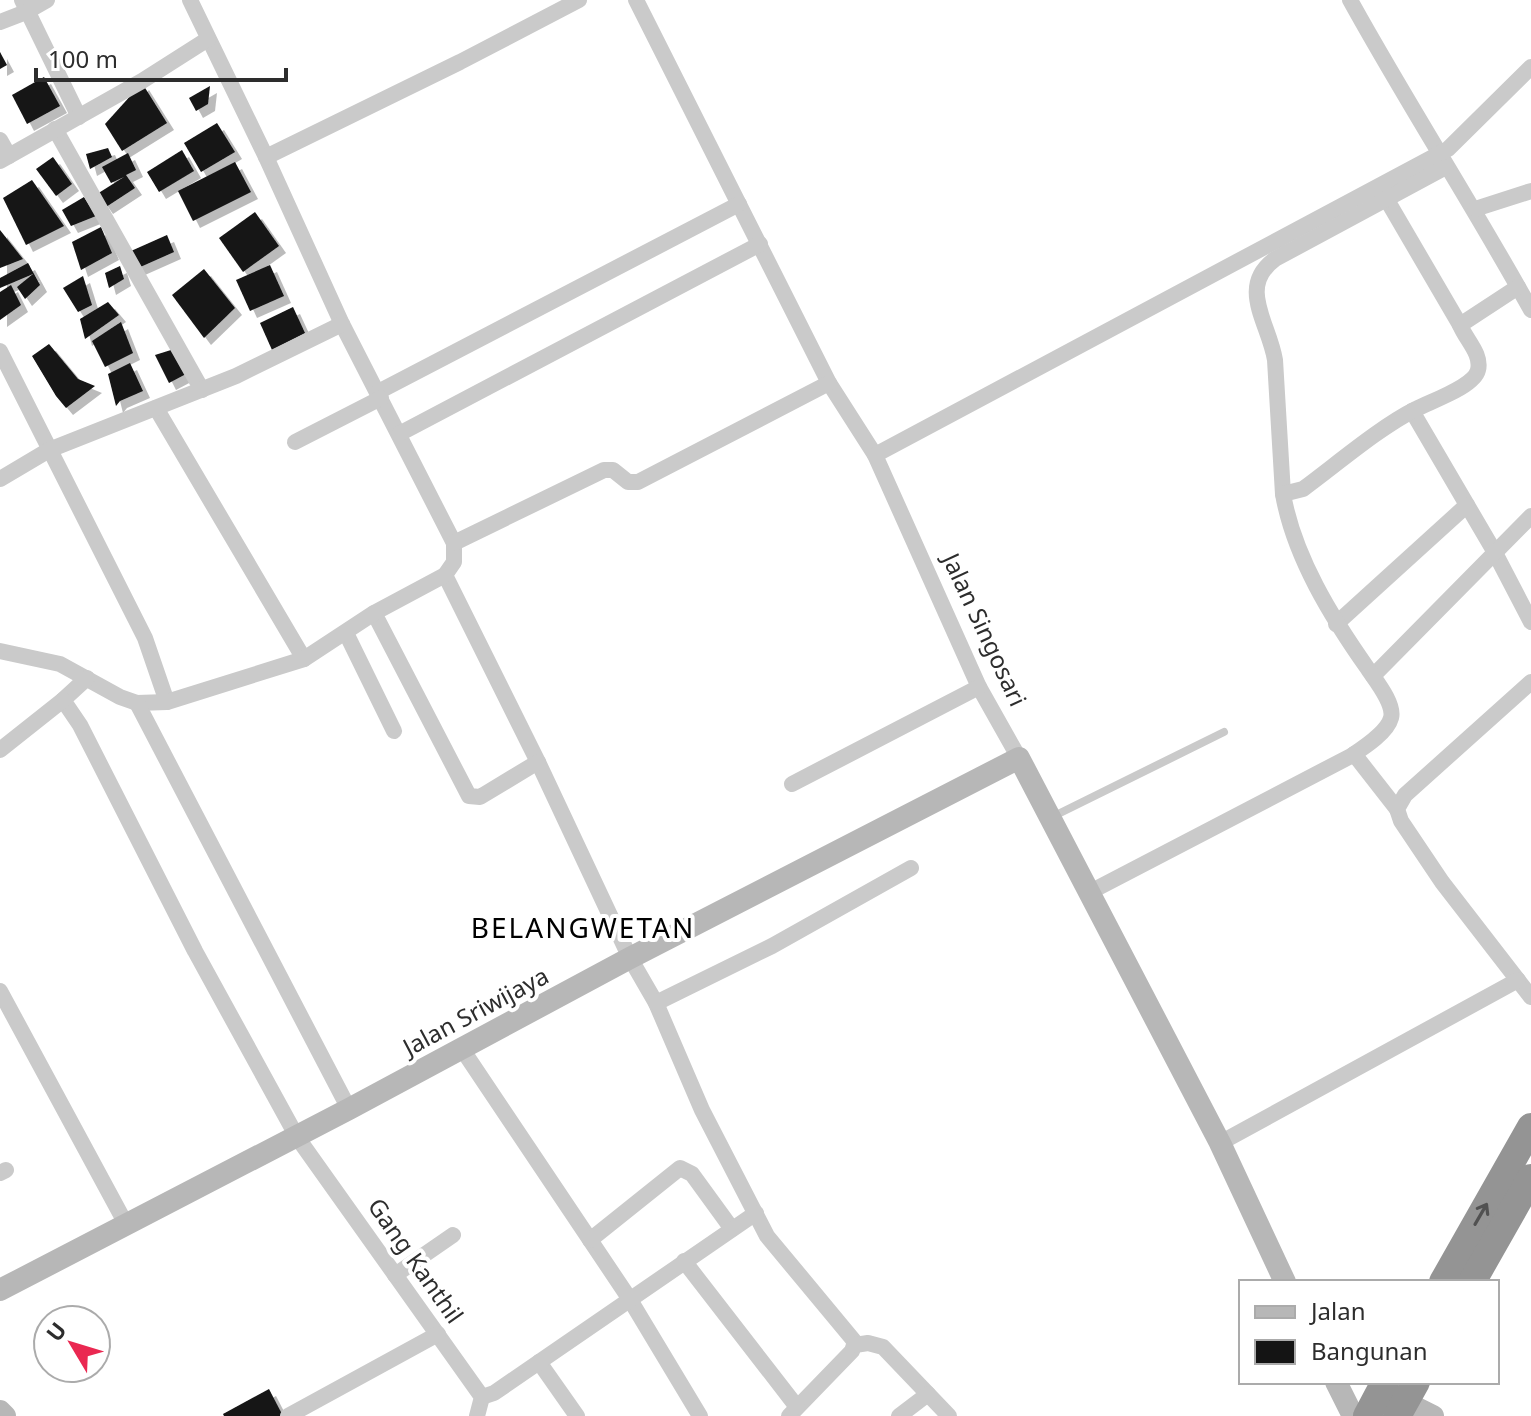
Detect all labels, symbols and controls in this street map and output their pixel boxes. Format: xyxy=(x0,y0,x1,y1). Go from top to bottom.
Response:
scale bar xyxy=(36,32,286,82)
text: 100 m xyxy=(48,42,118,75)
street label: Jalan Singosari xyxy=(935,546,1035,711)
district label: BELANGWETAN xyxy=(471,908,695,946)
street label: Jalan Sriwijaya xyxy=(395,958,554,1064)
street label: Gang Kanthil xyxy=(361,1191,472,1329)
one-way arrow xyxy=(1473,1203,1489,1226)
legend xyxy=(1239,1280,1499,1384)
text: Jalan xyxy=(1309,1294,1366,1327)
north arrow xyxy=(32,1304,112,1384)
text: U xyxy=(39,1315,72,1347)
text: Bangunan xyxy=(1311,1334,1428,1367)

